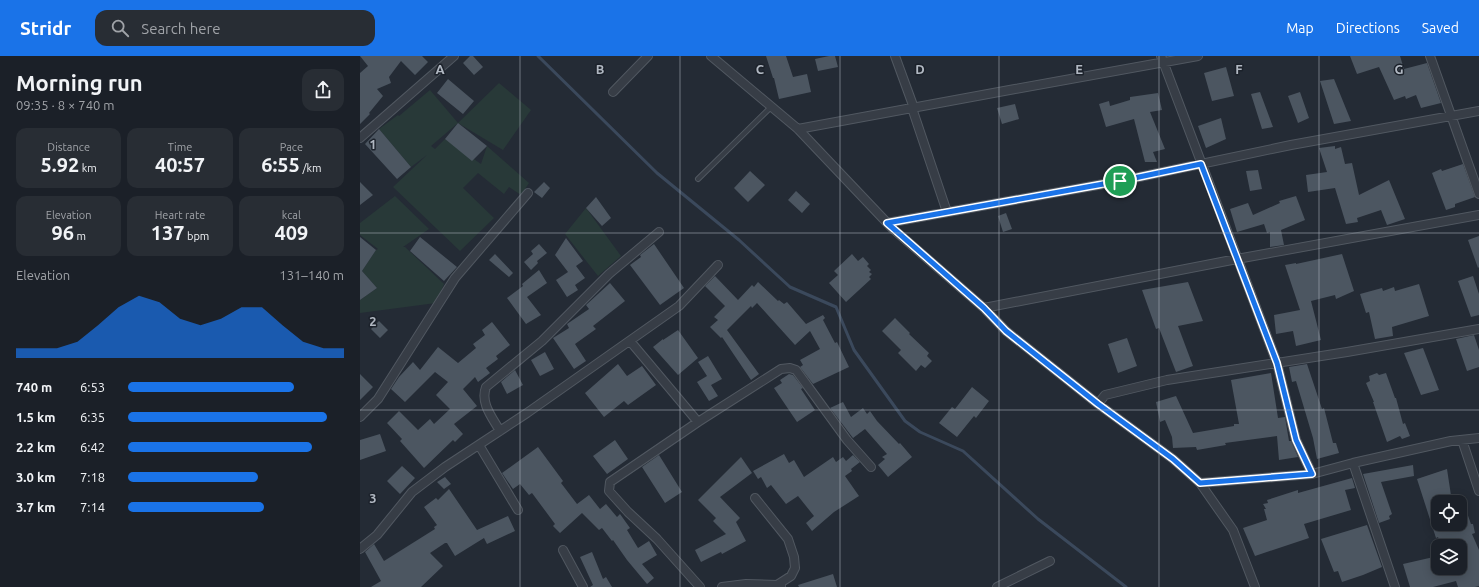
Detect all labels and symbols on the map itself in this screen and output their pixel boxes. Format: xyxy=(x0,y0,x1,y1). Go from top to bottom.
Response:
text: A xyxy=(435,62,445,76)
text: B xyxy=(596,62,605,76)
text: C xyxy=(756,62,765,76)
text: D xyxy=(915,62,925,76)
text: E xyxy=(1075,62,1083,76)
text: F xyxy=(1235,62,1243,76)
text: G xyxy=(1395,62,1404,76)
text: 1 xyxy=(369,137,377,151)
pin xyxy=(1103,164,1137,198)
text: 2 xyxy=(369,314,377,328)
text: 3 xyxy=(369,491,377,505)

